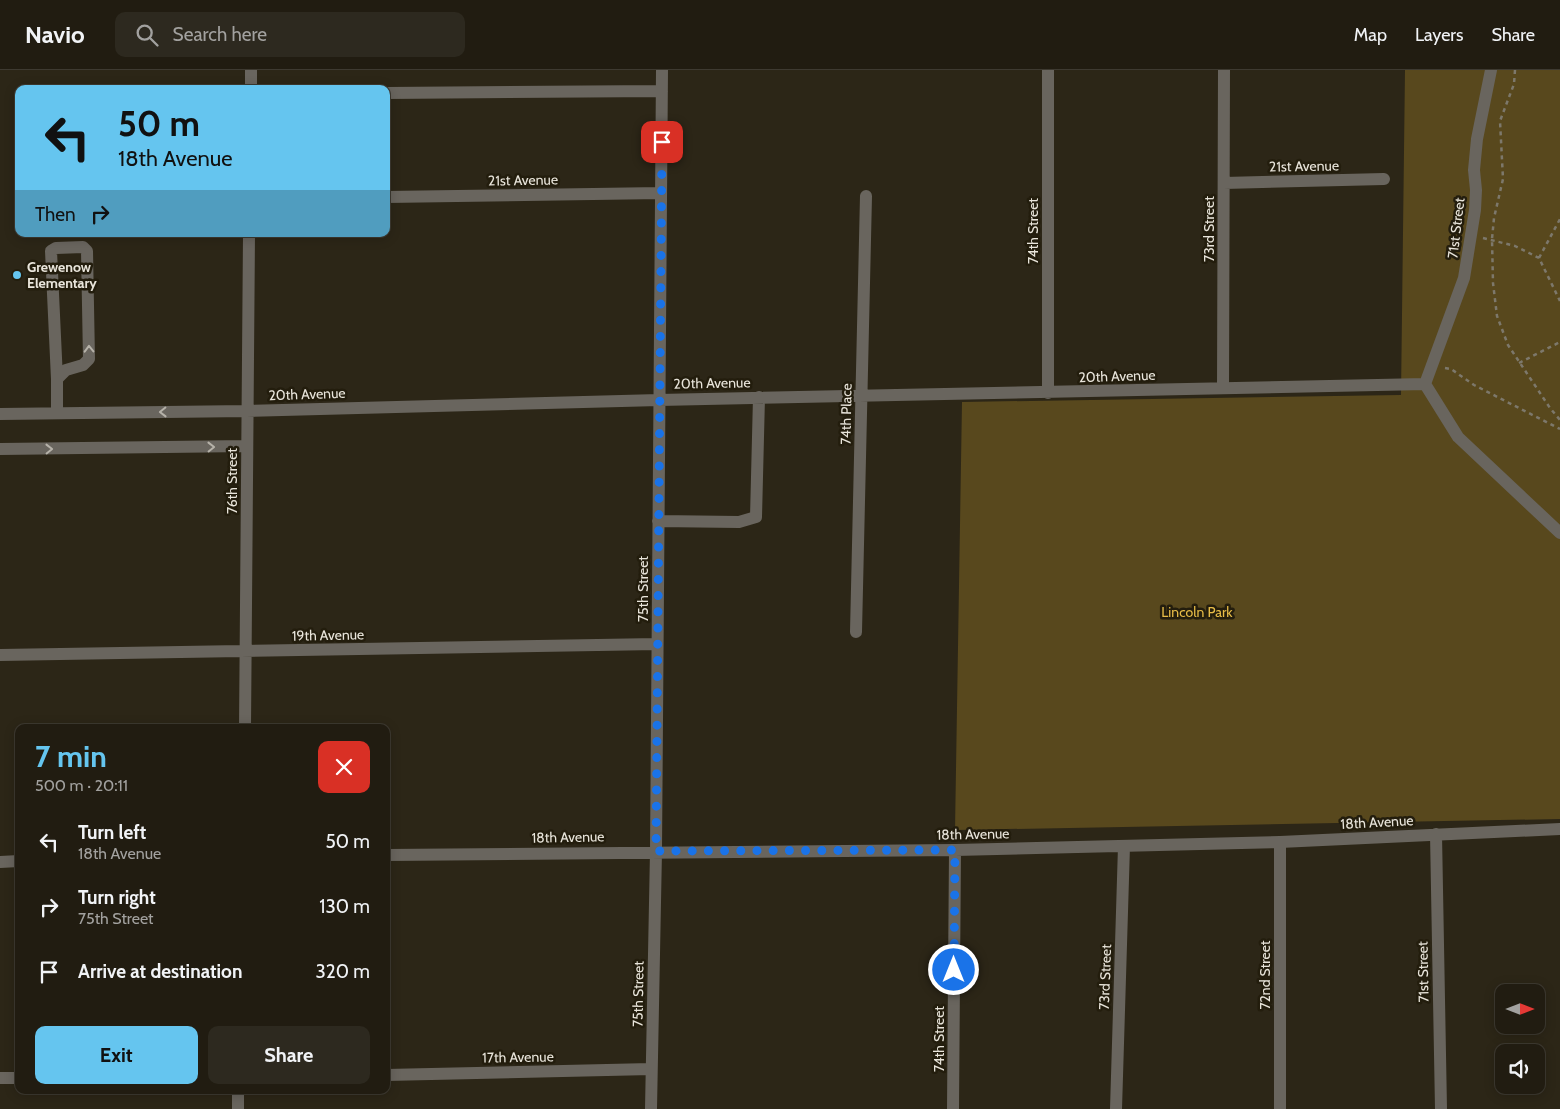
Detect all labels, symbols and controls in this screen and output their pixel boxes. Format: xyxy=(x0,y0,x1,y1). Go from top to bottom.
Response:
search box xyxy=(115,12,465,57)
text: Navio xyxy=(25,20,85,49)
icon: search xyxy=(133,21,161,49)
text: Search here xyxy=(173,23,267,46)
text: Map xyxy=(1354,24,1387,46)
text: Layers xyxy=(1415,24,1464,46)
text: Share xyxy=(1492,24,1535,46)
text: 50 m xyxy=(118,102,200,145)
icon: left xyxy=(35,105,100,170)
pin xyxy=(641,121,683,163)
icon: arrive xyxy=(648,128,676,156)
text: 18th Avenue xyxy=(118,145,233,172)
street label: 21st Avenue xyxy=(1269,156,1339,176)
street label: 21st Avenue xyxy=(488,170,558,190)
street label: 73rd Street xyxy=(1200,196,1218,262)
street label: 71st Street xyxy=(1443,196,1469,259)
street label: 74th Street xyxy=(1024,198,1042,264)
icon: right xyxy=(86,200,114,228)
text: Then xyxy=(35,203,76,226)
place label: Grewenow Elementary xyxy=(27,258,97,292)
marker: Grewenow Elementary xyxy=(11,269,23,281)
one-way arrow xyxy=(84,345,94,352)
street label: 20th Avenue xyxy=(1078,366,1156,386)
street label: 20th Avenue xyxy=(673,373,751,393)
street label: 74th Place xyxy=(836,383,856,445)
street label: 20th Avenue xyxy=(268,384,346,404)
one-way arrow xyxy=(159,407,166,417)
one-way arrow xyxy=(207,441,215,452)
one-way arrow xyxy=(45,444,53,454)
street label: 76th Street xyxy=(223,448,241,514)
street label: 75th Street xyxy=(634,556,652,622)
park label: Lincoln Park xyxy=(1161,603,1233,621)
street label: 19th Avenue xyxy=(292,625,364,645)
text: 7 min xyxy=(35,738,107,775)
button: close xyxy=(318,741,370,793)
text: 500 m · 20:11 xyxy=(35,776,128,795)
street label: 18th Avenue xyxy=(1340,811,1414,833)
text: Turn left xyxy=(78,821,146,844)
street label: 18th Avenue xyxy=(936,824,1010,844)
street label: 18th Avenue xyxy=(531,827,605,847)
icon: left xyxy=(35,828,63,856)
text: 50 m xyxy=(326,830,370,853)
text: 18th Avenue xyxy=(78,844,161,863)
text: Turn right xyxy=(78,886,156,909)
icon: right xyxy=(35,893,63,921)
text: 130 m xyxy=(319,895,370,918)
text: 75th Street xyxy=(78,909,154,928)
street label: 72nd Street xyxy=(1256,940,1274,1010)
street label: 71st Street xyxy=(1413,941,1433,1003)
position arrow xyxy=(927,943,979,995)
street label: 73rd Street xyxy=(1095,944,1115,1010)
icon: arrive xyxy=(35,958,63,986)
text: Arrive at destination xyxy=(78,960,242,983)
text: 320 m xyxy=(316,960,370,983)
street label: 75th Street xyxy=(628,961,648,1027)
north arrow xyxy=(1495,984,1545,1034)
map controls xyxy=(1495,984,1545,1094)
street label: 74th Street xyxy=(930,1006,948,1072)
button: Exit xyxy=(35,1026,198,1084)
button: Share xyxy=(208,1026,370,1084)
button: sound xyxy=(1495,1044,1545,1094)
street label: 17th Avenue xyxy=(482,1047,554,1067)

